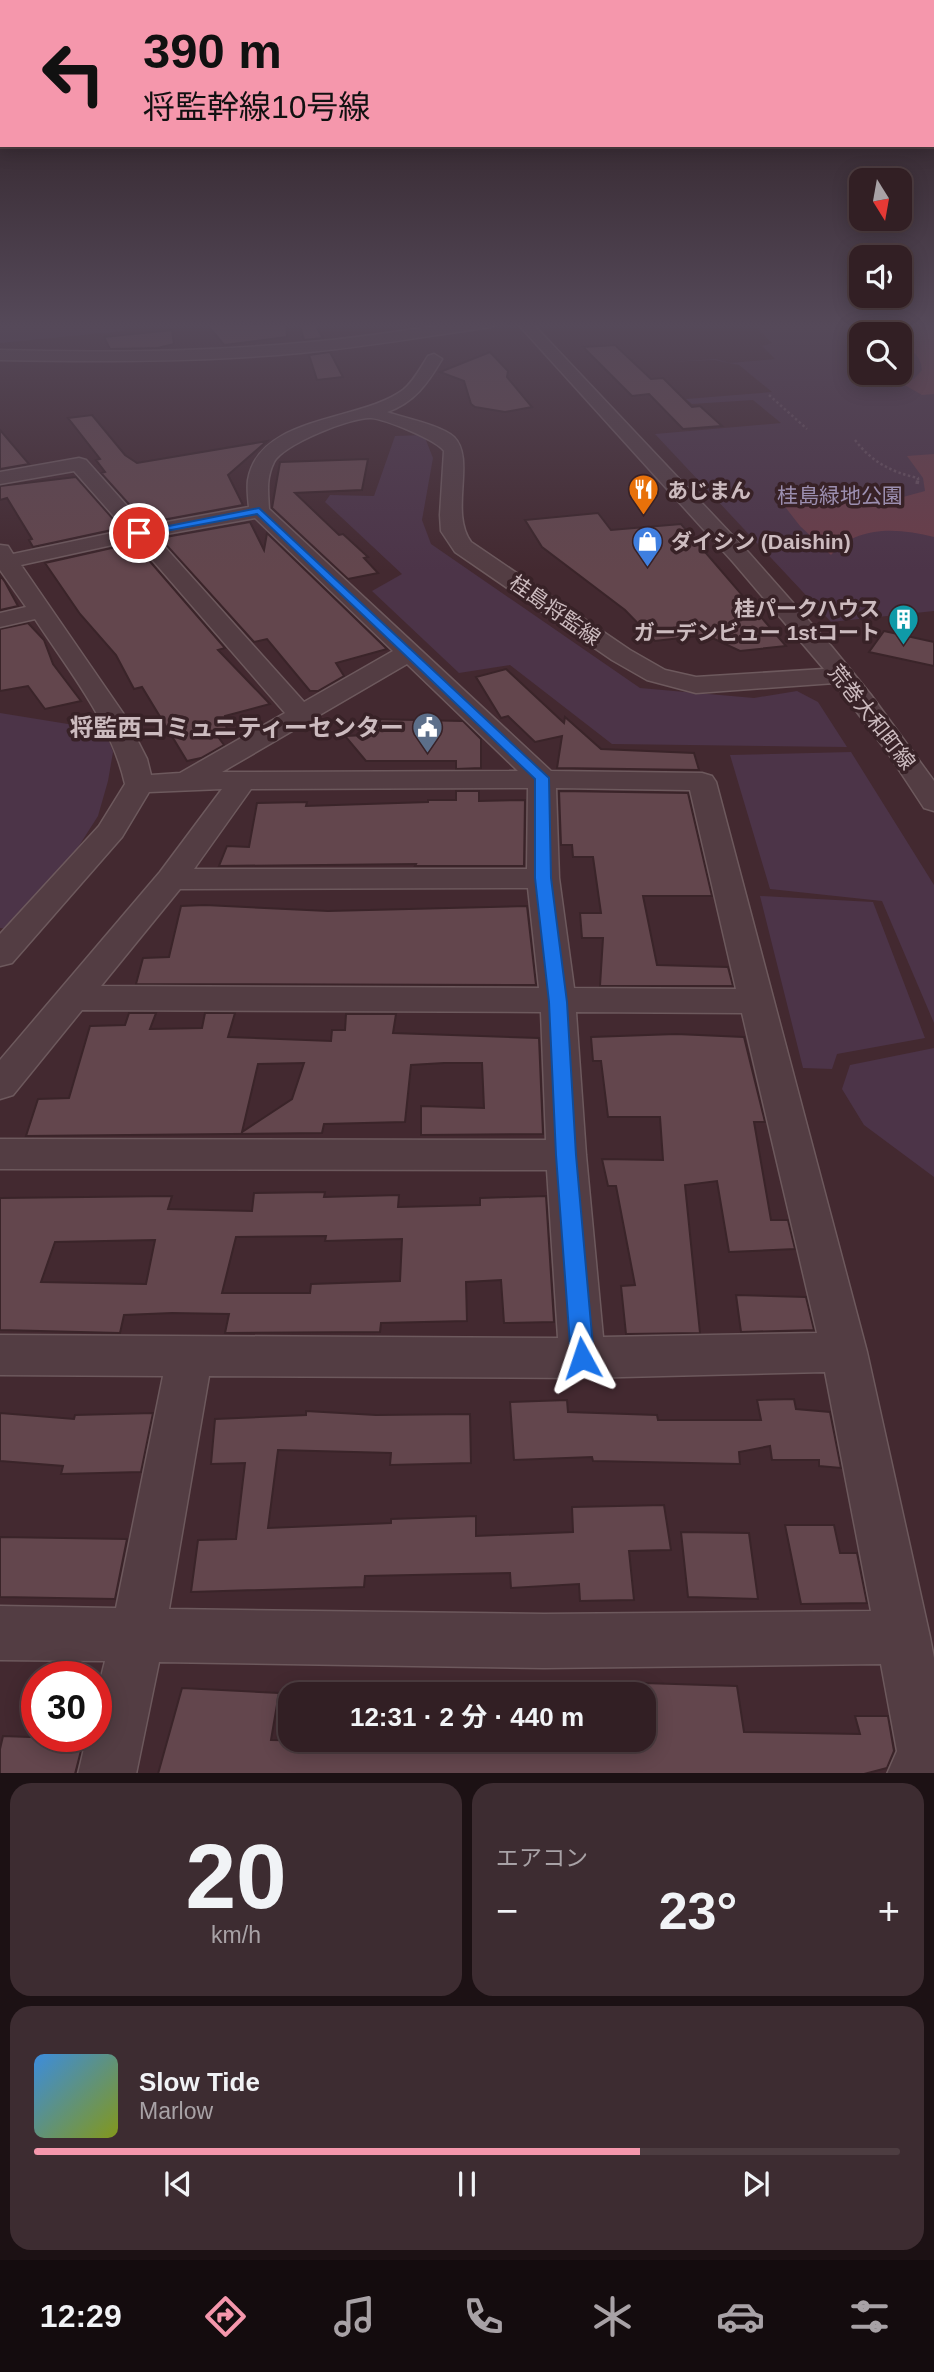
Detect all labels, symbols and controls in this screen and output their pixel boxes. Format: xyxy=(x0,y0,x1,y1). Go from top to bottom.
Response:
text: 390 m xyxy=(143,24,282,78)
icon: left xyxy=(28,28,119,119)
text: 将監幹線10号線 xyxy=(143,89,371,125)
north arrow xyxy=(849,168,912,231)
map controls xyxy=(849,168,912,385)
button: sound xyxy=(849,245,912,308)
button: search xyxy=(849,322,912,385)
restaurant icon: あじまん xyxy=(627,473,661,517)
place label: あじまん xyxy=(667,479,751,502)
park label: 桂島緑地公園 xyxy=(777,484,903,507)
pin xyxy=(109,503,169,563)
icon: arrive xyxy=(120,514,158,552)
shop icon: ダイシン (Daishin) xyxy=(631,524,665,568)
place label: ダイシン (Daishin) xyxy=(671,530,851,553)
street label: 桂島将監線 xyxy=(505,570,605,650)
place label: 桂パークハウス ガーデンビュー 1stコート xyxy=(634,597,880,644)
building icon: 桂パークハウス ガーデンビュー 1stコート xyxy=(886,603,920,647)
street label: 荒巻大和町線 xyxy=(824,660,920,774)
public building icon: 将監西コミュニティーセンター xyxy=(410,710,444,754)
place label: 将監西コミュニティーセンター xyxy=(69,714,404,741)
position arrow xyxy=(545,1321,619,1395)
speed limit sign: 30 xyxy=(21,1661,112,1752)
text: 12:31 · 2 分 · 440 m xyxy=(350,1702,584,1732)
text: 20 xyxy=(185,1826,287,1927)
text: エアコン xyxy=(496,1845,588,1871)
text: 23° xyxy=(659,1882,737,1940)
text: − xyxy=(496,1890,518,1932)
text: + xyxy=(878,1890,900,1932)
text: km/h xyxy=(211,1922,261,1948)
text: Slow Tide xyxy=(139,2067,260,2097)
text: Marlow xyxy=(139,2098,213,2124)
icon: previous xyxy=(159,2165,197,2203)
icon: pause xyxy=(448,2165,486,2203)
icon: next xyxy=(737,2165,775,2203)
icon: directions xyxy=(201,2292,250,2341)
icon: music xyxy=(330,2292,379,2341)
icon: phone xyxy=(459,2292,508,2341)
icon: climate xyxy=(588,2292,637,2341)
icon: car xyxy=(716,2292,765,2341)
icon: filters xyxy=(845,2292,894,2341)
text: 12:29 xyxy=(40,2298,122,2334)

